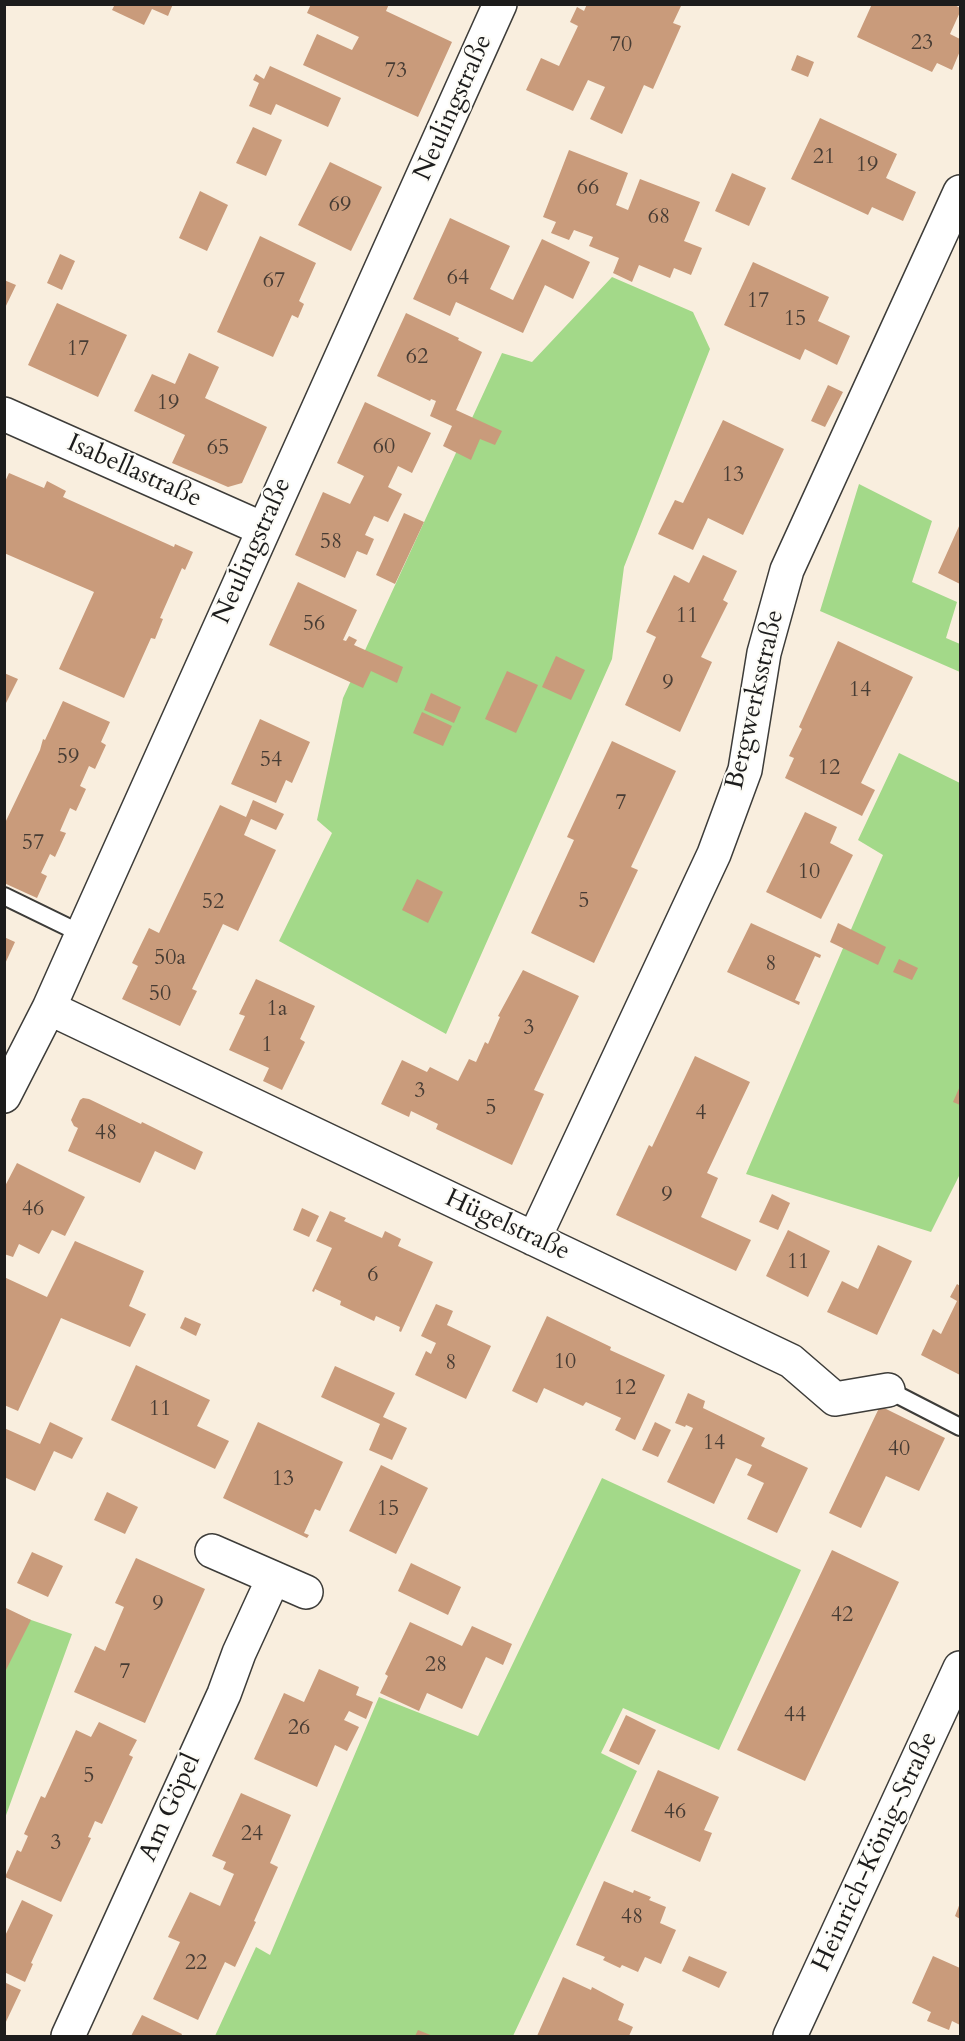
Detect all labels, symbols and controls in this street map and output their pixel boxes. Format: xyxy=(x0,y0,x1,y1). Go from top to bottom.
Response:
street label: Neulingstraße xyxy=(408,30,500,186)
house number: 23 xyxy=(911,31,933,57)
house number: 70 xyxy=(610,33,632,59)
house number: 73 xyxy=(385,59,407,85)
house number: 21 xyxy=(813,145,835,171)
house number: 19 xyxy=(856,153,878,179)
house number: 66 xyxy=(577,176,599,202)
house number: 69 xyxy=(329,193,351,219)
house number: 68 xyxy=(648,205,670,231)
house number: 64 xyxy=(447,266,469,292)
house number: 67 xyxy=(263,269,285,295)
house number: 17 xyxy=(747,289,769,315)
house number: 15 xyxy=(784,307,806,333)
house number: 17 xyxy=(67,337,89,363)
house number: 62 xyxy=(406,345,428,371)
house number: 19 xyxy=(157,391,179,417)
street label: Isabellastraße xyxy=(62,428,206,516)
house number: 60 xyxy=(373,435,395,461)
house number: 65 xyxy=(207,436,229,462)
house number: 13 xyxy=(722,463,744,489)
street label: Neulingstraße xyxy=(207,473,299,629)
house number: 58 xyxy=(320,530,342,556)
house number: 11 xyxy=(676,604,698,630)
street label: Bergwerksstraße xyxy=(720,607,792,793)
house number: 56 xyxy=(303,612,325,638)
house number: 9 xyxy=(662,671,674,697)
house number: 14 xyxy=(849,678,871,704)
house number: 59 xyxy=(57,745,79,771)
house number: 54 xyxy=(260,748,282,774)
house number: 12 xyxy=(818,756,840,782)
house number: 7 xyxy=(615,791,627,817)
house number: 57 xyxy=(22,831,44,857)
house number: 10 xyxy=(798,860,820,886)
house number: 5 xyxy=(578,889,590,915)
house number: 52 xyxy=(202,890,224,916)
house number: 50a xyxy=(154,946,186,972)
house number: 8 xyxy=(765,952,777,978)
house number: 50 xyxy=(149,982,171,1008)
house number: 1a xyxy=(267,997,287,1023)
house number: 3 xyxy=(523,1016,535,1042)
house number: 1 xyxy=(261,1033,273,1059)
house number: 3 xyxy=(414,1079,426,1105)
house number: 5 xyxy=(485,1096,497,1122)
house number: 4 xyxy=(695,1101,707,1127)
house number: 48 xyxy=(95,1121,117,1147)
house number: 9 xyxy=(661,1183,673,1209)
street label: Hügelstraße xyxy=(440,1184,574,1268)
house number: 46 xyxy=(22,1197,44,1223)
house number: 11 xyxy=(787,1250,809,1276)
house number: 6 xyxy=(367,1263,379,1289)
house number: 10 xyxy=(554,1350,576,1376)
house number: 8 xyxy=(445,1351,457,1377)
house number: 12 xyxy=(614,1376,636,1402)
house number: 11 xyxy=(149,1397,171,1423)
house number: 14 xyxy=(703,1431,725,1457)
house number: 40 xyxy=(888,1437,910,1463)
house number: 13 xyxy=(272,1467,294,1493)
house number: 15 xyxy=(377,1497,399,1523)
house number: 9 xyxy=(152,1592,164,1618)
house number: 42 xyxy=(831,1603,853,1629)
house number: 28 xyxy=(425,1653,447,1679)
house number: 7 xyxy=(119,1660,131,1686)
house number: 44 xyxy=(784,1703,806,1729)
house number: 26 xyxy=(288,1716,310,1742)
street label: Heinrich-König-Straße xyxy=(807,1727,945,1977)
street label: Am Göpel xyxy=(133,1749,209,1867)
house number: 5 xyxy=(83,1764,95,1790)
house number: 46 xyxy=(664,1800,686,1826)
house number: 24 xyxy=(241,1822,263,1848)
house number: 3 xyxy=(50,1831,62,1857)
house number: 48 xyxy=(621,1905,643,1931)
house number: 22 xyxy=(185,1951,207,1977)

